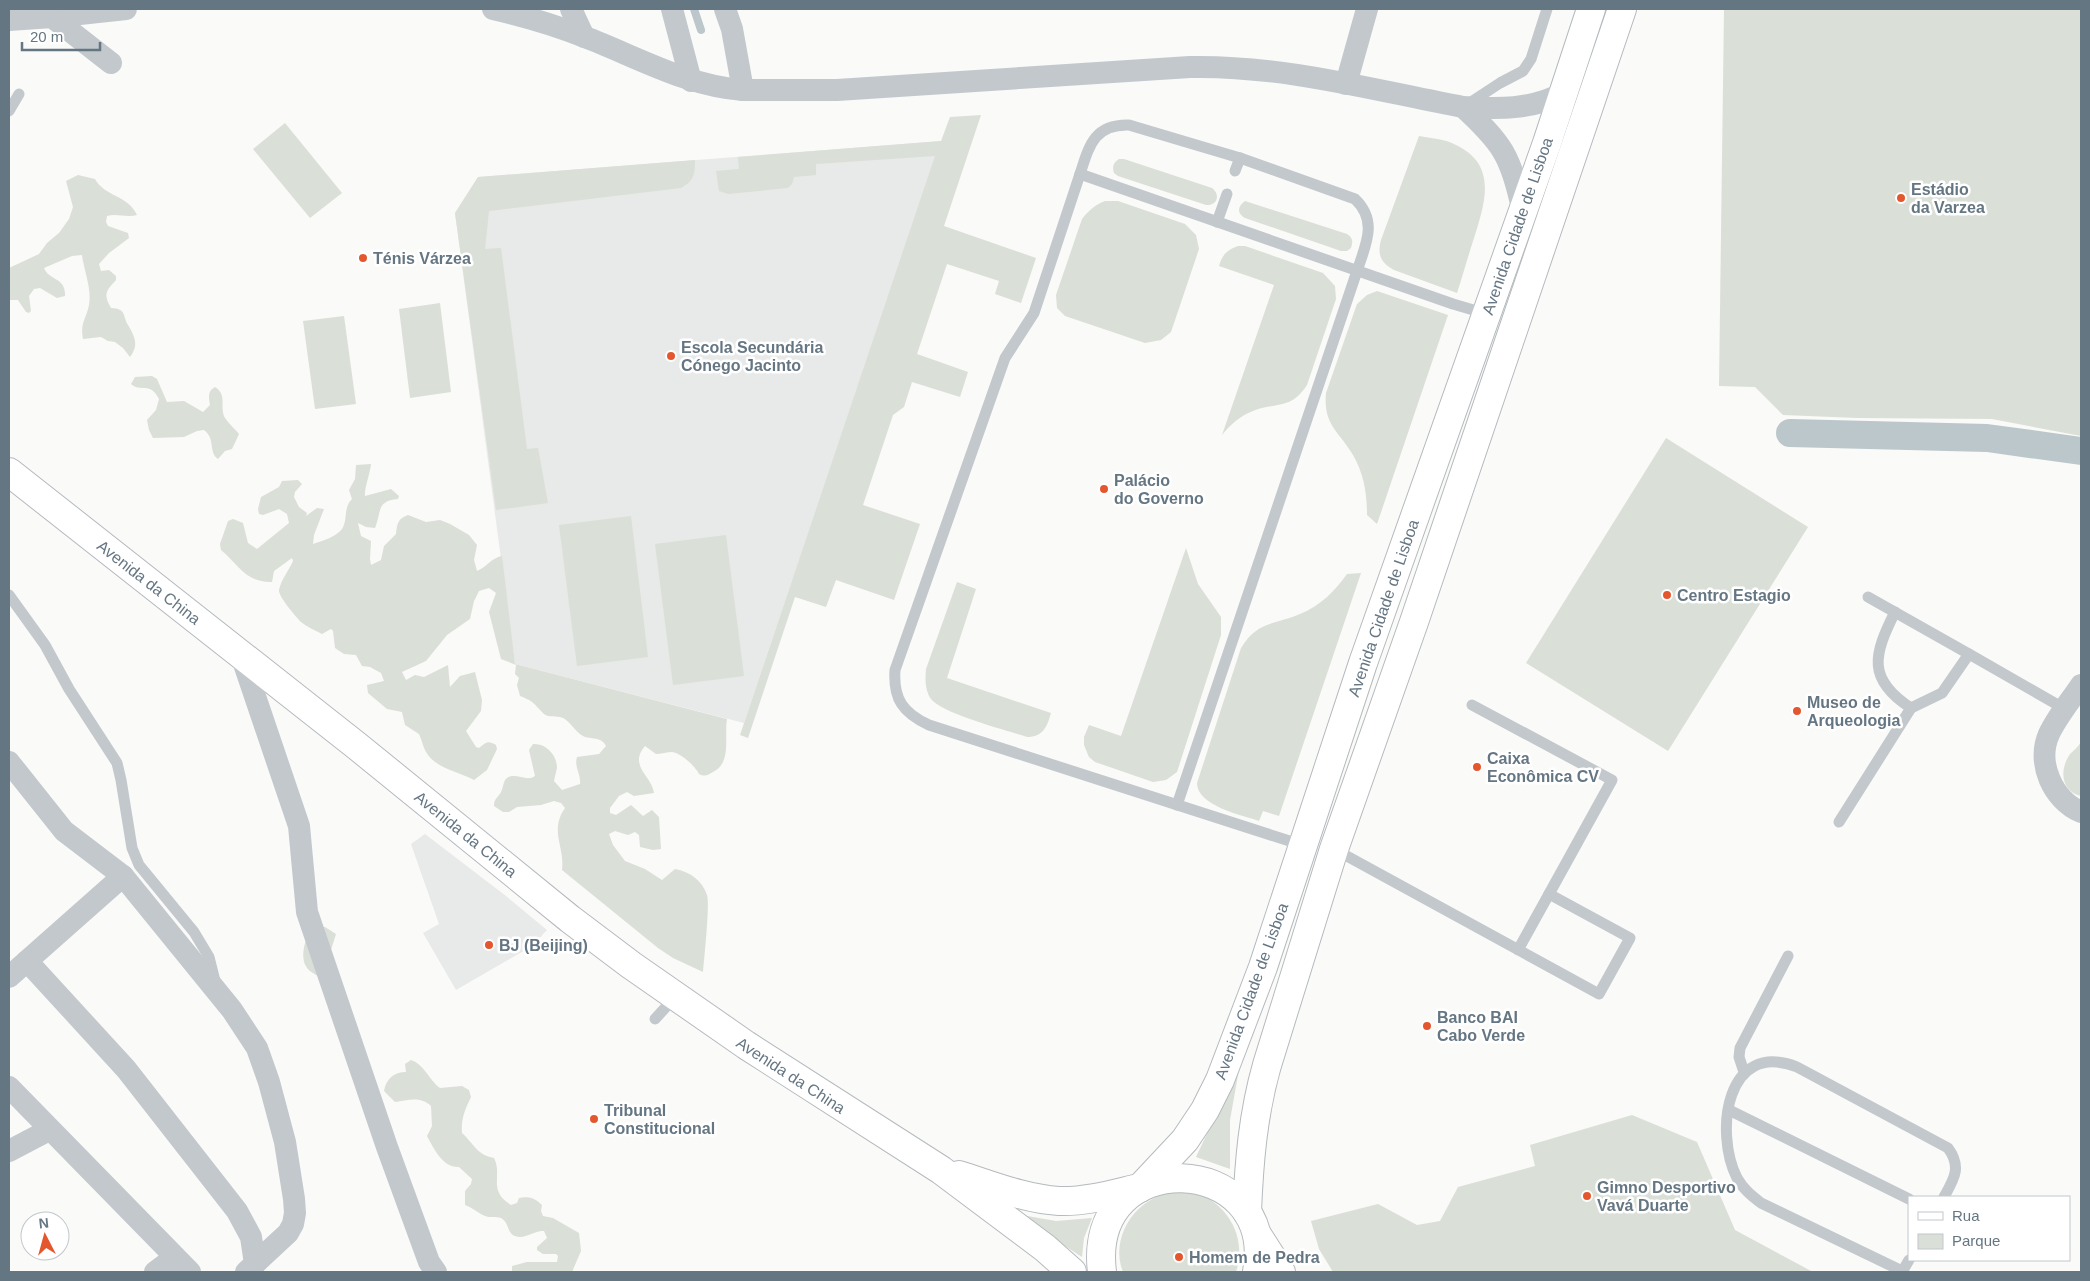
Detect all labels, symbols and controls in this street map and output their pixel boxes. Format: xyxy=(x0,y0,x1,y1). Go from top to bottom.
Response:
scale bar xyxy=(22,20,100,52)
text: 20 m xyxy=(30,28,63,45)
street label: Avenida Cidade de Lisboa xyxy=(1479,135,1556,317)
place label: Estádio da Varzea xyxy=(1911,181,1985,216)
marker: Estádio da Varzea xyxy=(1895,192,1907,204)
place label: Ténis Várzea xyxy=(373,250,471,267)
marker: Ténis Várzea xyxy=(357,252,369,264)
place label: Escola Secundária Cónego Jacinto xyxy=(681,339,823,374)
marker: Escola Secundária Cónego Jacinto xyxy=(665,350,677,362)
place label: Palácio do Governo xyxy=(1114,472,1204,507)
marker: Palácio do Governo xyxy=(1098,483,1110,495)
street label: Avenida Cidade de Lisboa xyxy=(1345,517,1422,699)
street label: Avenida da China xyxy=(94,537,204,628)
place label: Centro Estagio xyxy=(1677,587,1791,604)
marker: Centro Estagio xyxy=(1661,589,1673,601)
place label: Museo de Arqueologia xyxy=(1807,694,1900,729)
marker: Museo de Arqueologia xyxy=(1791,705,1803,717)
place label: Caixa Econômica CV xyxy=(1487,750,1599,785)
marker: Caixa Econômica CV xyxy=(1471,761,1483,773)
street label: Avenida da China xyxy=(411,788,520,881)
street label: Avenida Cidade de Lisboa xyxy=(1212,901,1291,1082)
place label: BJ (Beijing) xyxy=(499,937,588,954)
marker: BJ (Beijing) xyxy=(483,939,495,951)
place label: Banco BAI Cabo Verde xyxy=(1437,1009,1525,1044)
marker: Banco BAI Cabo Verde xyxy=(1421,1020,1433,1032)
street label: Avenida da China xyxy=(733,1034,848,1117)
place label: Tribunal Constitucional xyxy=(604,1102,715,1137)
marker: Tribunal Constitucional xyxy=(588,1113,600,1125)
place label: Gimno Desportivo Vavá Duarte xyxy=(1597,1179,1736,1214)
marker: Gimno Desportivo Vavá Duarte xyxy=(1581,1190,1593,1202)
legend xyxy=(1908,1196,2070,1261)
text: Rua xyxy=(1952,1207,1980,1224)
north arrow xyxy=(20,1211,70,1261)
text: N xyxy=(38,1215,50,1232)
text: Parque xyxy=(1952,1232,2000,1249)
place label: Homem de Pedra xyxy=(1189,1249,1320,1266)
marker: Homem de Pedra xyxy=(1173,1251,1185,1263)

